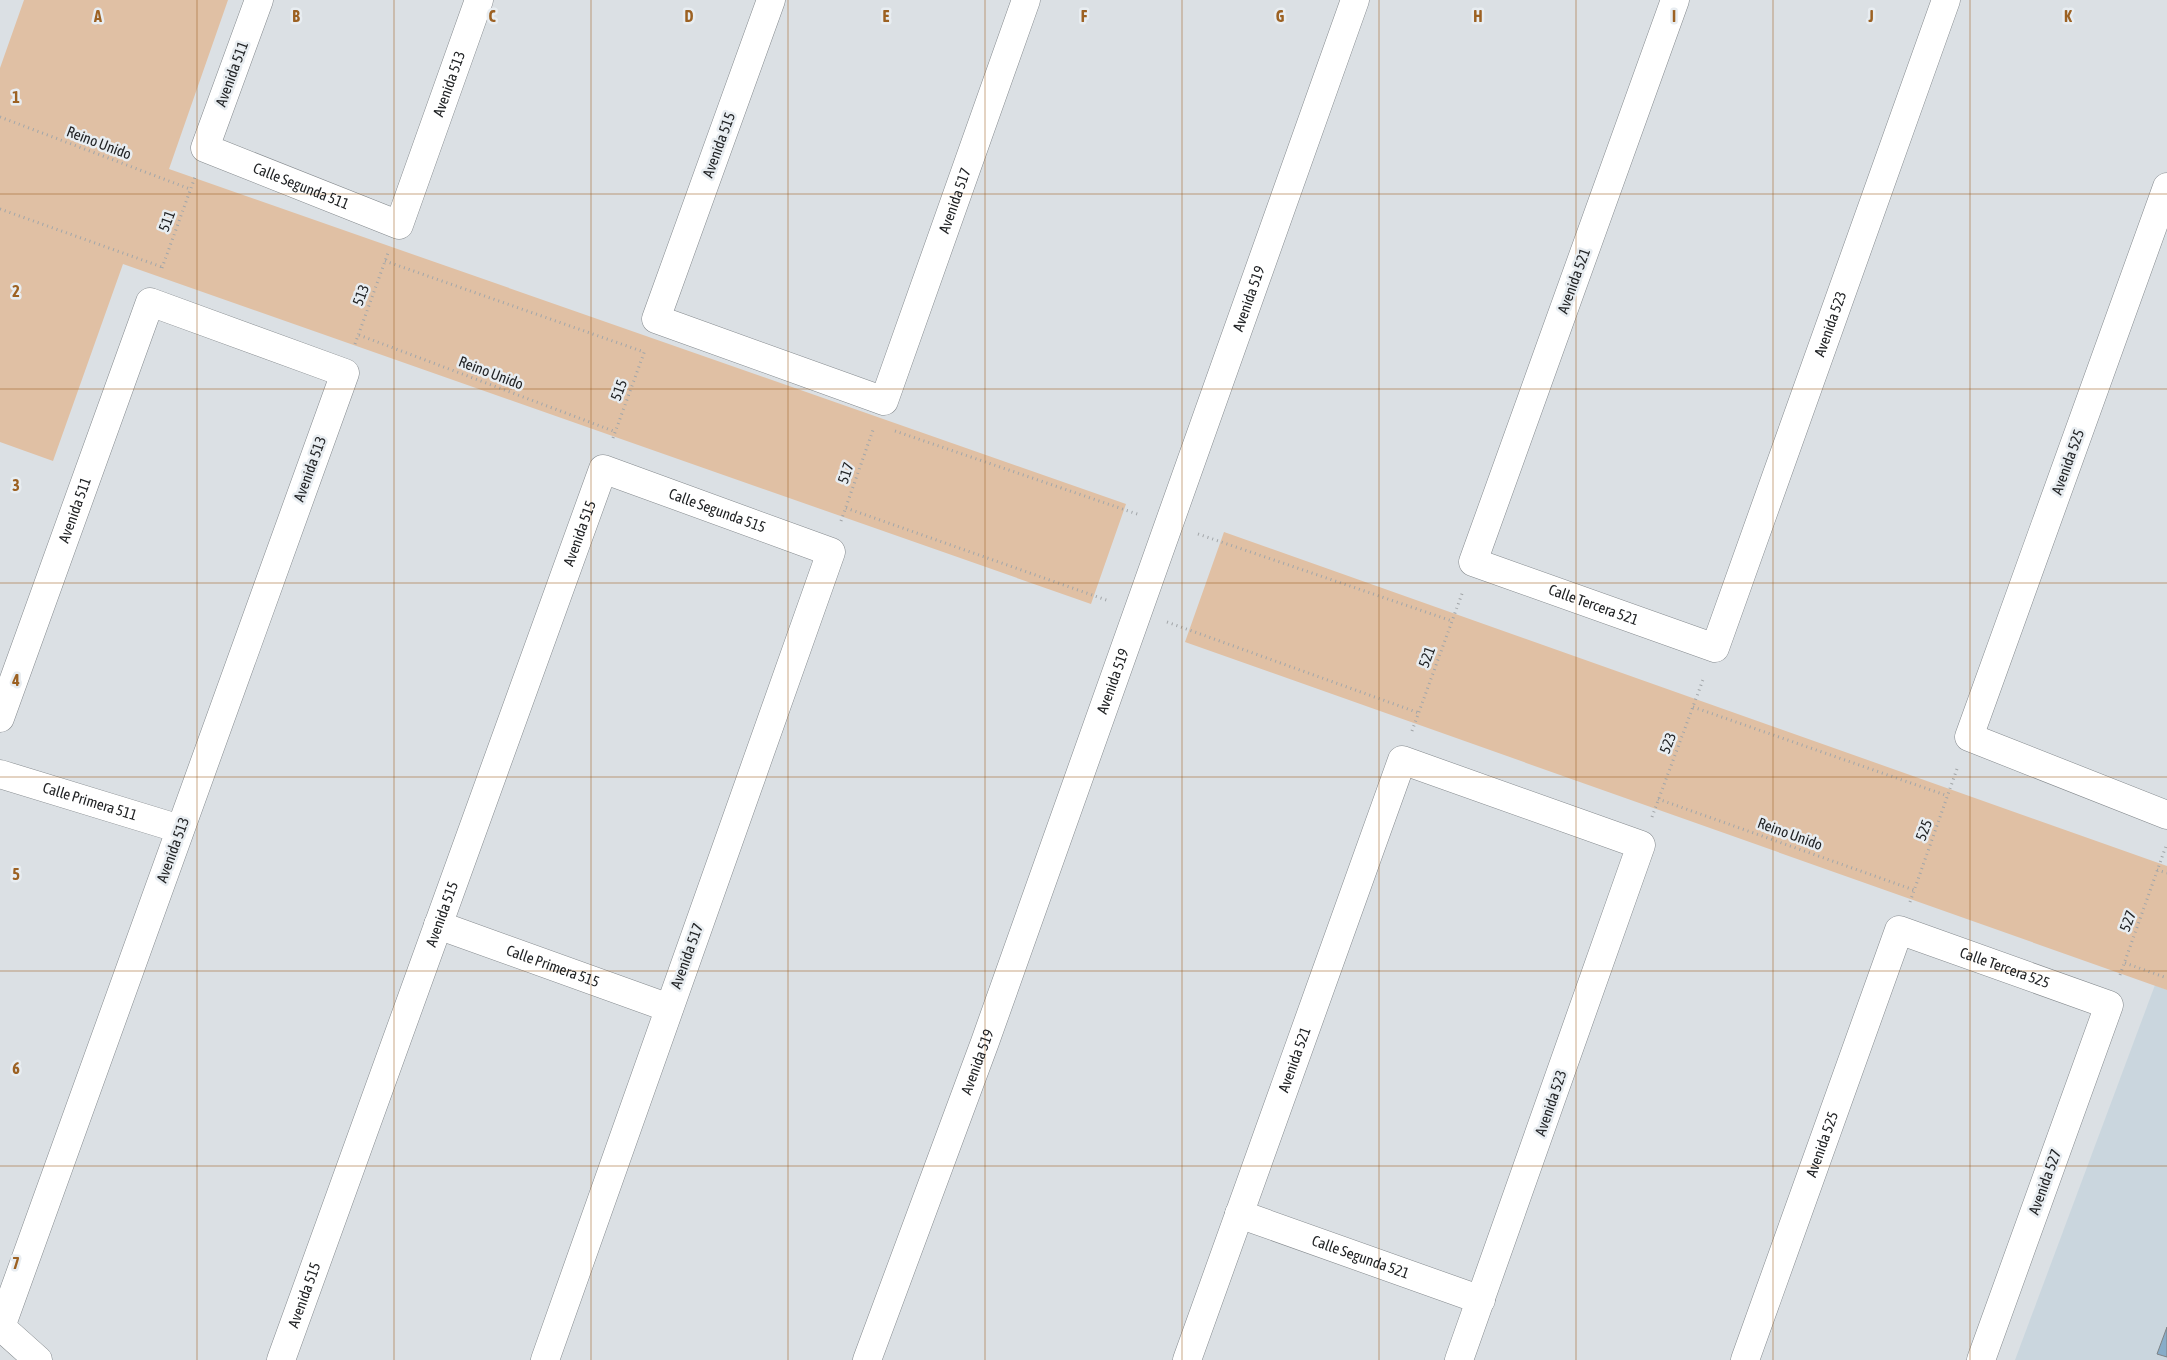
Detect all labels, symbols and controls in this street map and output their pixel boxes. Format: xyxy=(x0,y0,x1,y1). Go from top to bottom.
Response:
text: A xyxy=(93,7,102,25)
text: B xyxy=(292,7,300,25)
text: C xyxy=(488,7,496,25)
text: D xyxy=(685,7,694,25)
text: E xyxy=(883,7,890,25)
text: F xyxy=(1081,7,1088,25)
text: G xyxy=(1276,7,1285,25)
text: H xyxy=(1473,7,1483,25)
text: I xyxy=(1672,7,1676,25)
text: J xyxy=(1867,7,1874,25)
text: K xyxy=(2064,7,2072,25)
street label: Avenida 511 xyxy=(212,39,251,109)
street label: Avenida 513 xyxy=(429,49,468,119)
text: 1 xyxy=(12,88,20,106)
street label: Avenida 515 xyxy=(699,110,738,180)
street label: Reino Unido xyxy=(64,122,134,163)
street label: Calle Segunda 511 xyxy=(251,159,352,212)
street label: Avenida 517 xyxy=(935,165,974,235)
street label: 511 xyxy=(155,208,178,234)
street label: Avenida 521 xyxy=(1554,246,1593,316)
street label: Avenida 519 xyxy=(1229,263,1268,334)
text: 2 xyxy=(12,282,20,300)
street label: 513 xyxy=(349,282,372,308)
street label: Avenida 523 xyxy=(1811,289,1850,359)
street label: Reino Unido xyxy=(456,352,526,393)
street label: 515 xyxy=(607,377,630,403)
street label: Avenida 525 xyxy=(2048,427,2087,497)
street label: Avenida 513 xyxy=(290,434,329,504)
street label: 517 xyxy=(834,460,857,486)
street label: Avenida 511 xyxy=(55,475,94,545)
text: 3 xyxy=(12,476,20,494)
street label: Calle Segunda 515 xyxy=(667,485,768,536)
street label: Avenida 515 xyxy=(560,498,599,568)
street label: Calle Tercera 521 xyxy=(1546,581,1641,628)
street label: 521 xyxy=(1415,644,1438,670)
street label: Avenida 519 xyxy=(1093,646,1132,716)
text: 4 xyxy=(11,671,20,689)
street label: 523 xyxy=(1656,730,1679,756)
street label: Calle Primera 511 xyxy=(41,779,139,823)
street label: Reino Unido xyxy=(1755,814,1825,853)
street label: Avenida 513 xyxy=(153,815,192,885)
street label: 525 xyxy=(1912,817,1935,843)
text: 5 xyxy=(12,865,20,883)
street label: Avenida 515 xyxy=(422,879,461,949)
street label: 527 xyxy=(2116,908,2139,934)
street label: Avenida 517 xyxy=(667,921,706,991)
street label: Calle Primera 515 xyxy=(504,941,602,990)
street label: Calle Tercera 525 xyxy=(1958,943,2052,991)
street label: Avenida 521 xyxy=(1275,1025,1314,1095)
street label: Avenida 519 xyxy=(957,1027,997,1097)
text: 6 xyxy=(12,1059,20,1077)
street label: Avenida 523 xyxy=(1531,1068,1570,1138)
street label: Avenida 525 xyxy=(1802,1109,1841,1179)
street label: Avenida 527 xyxy=(2025,1147,2064,1217)
street label: Calle Segunda 521 xyxy=(1310,1232,1412,1282)
text: 7 xyxy=(12,1254,20,1272)
street label: Avenida 515 xyxy=(284,1260,324,1330)

